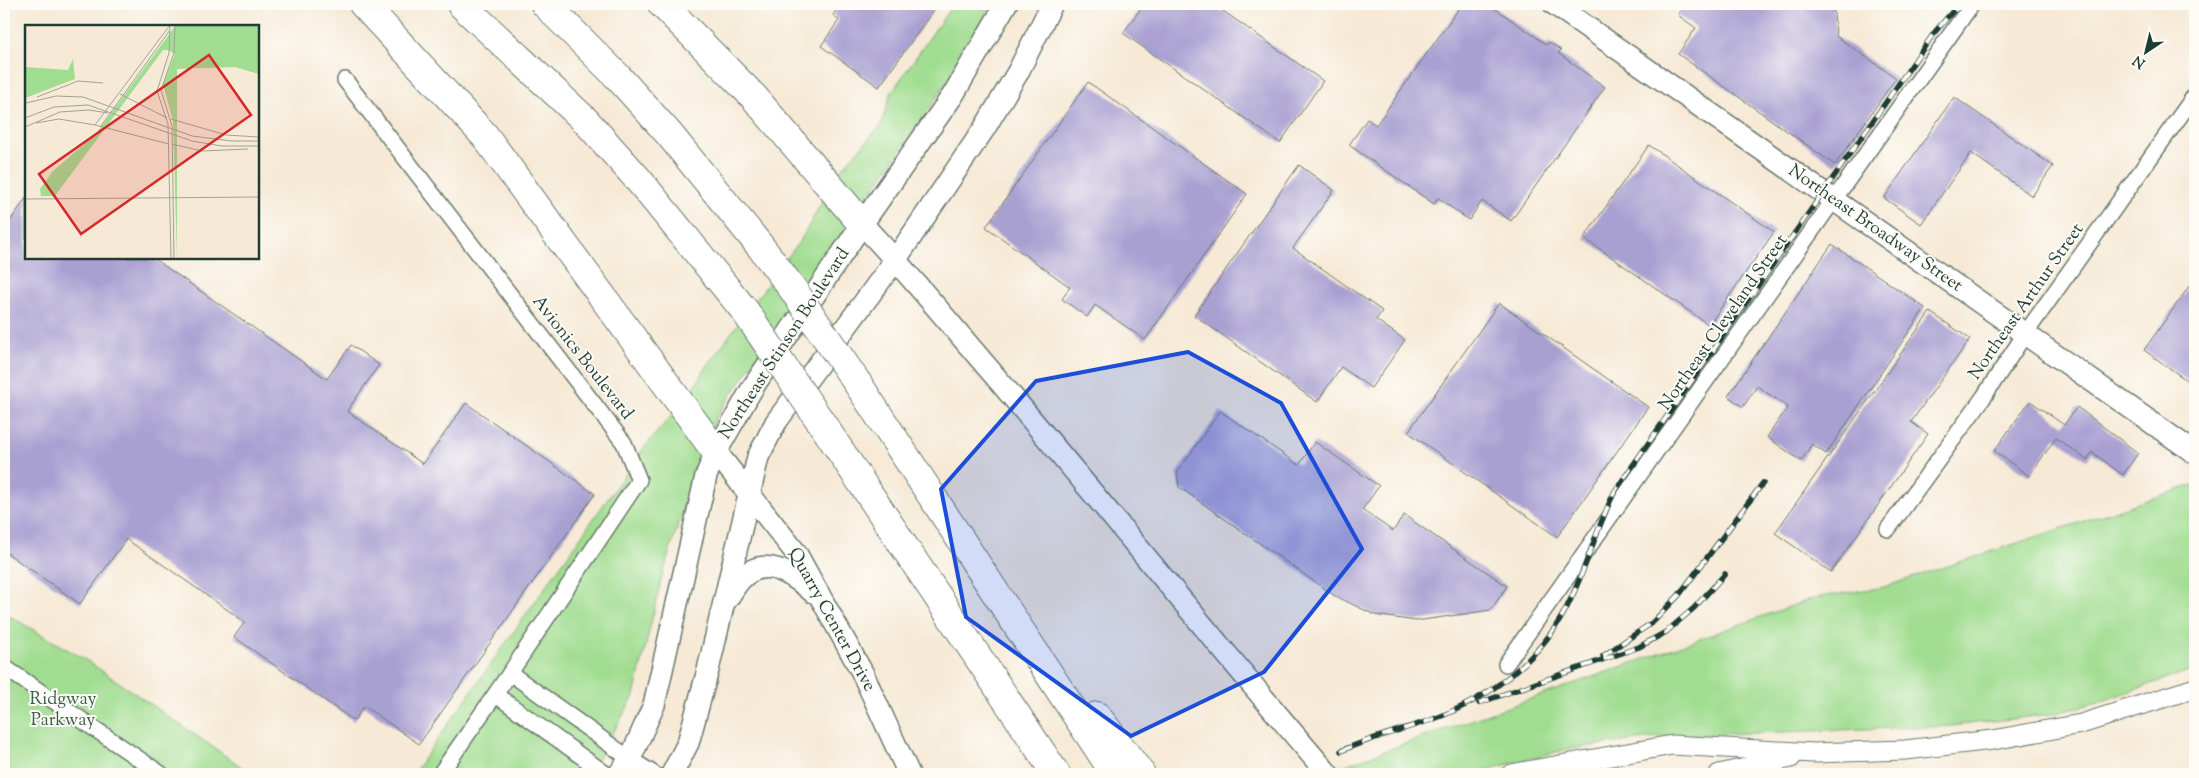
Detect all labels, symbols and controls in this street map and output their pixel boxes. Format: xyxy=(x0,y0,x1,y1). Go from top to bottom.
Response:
inset map xyxy=(25,25,259,259)
north arrow xyxy=(2122,28,2172,78)
text: N xyxy=(2129,50,2150,72)
street label: Northeast Broadway Street xyxy=(1782,159,1968,299)
street label: Northeast Arthur Street xyxy=(1963,218,2091,386)
street label: Northeast Cleveland Street xyxy=(1653,230,1795,416)
street label: Northeast Stinson Boulevard xyxy=(713,243,857,445)
street label: Avionics Boulevard xyxy=(525,290,639,426)
street label: Quarry Center Drive xyxy=(781,543,881,697)
park label: Ridgway Parkway xyxy=(29,687,97,734)

